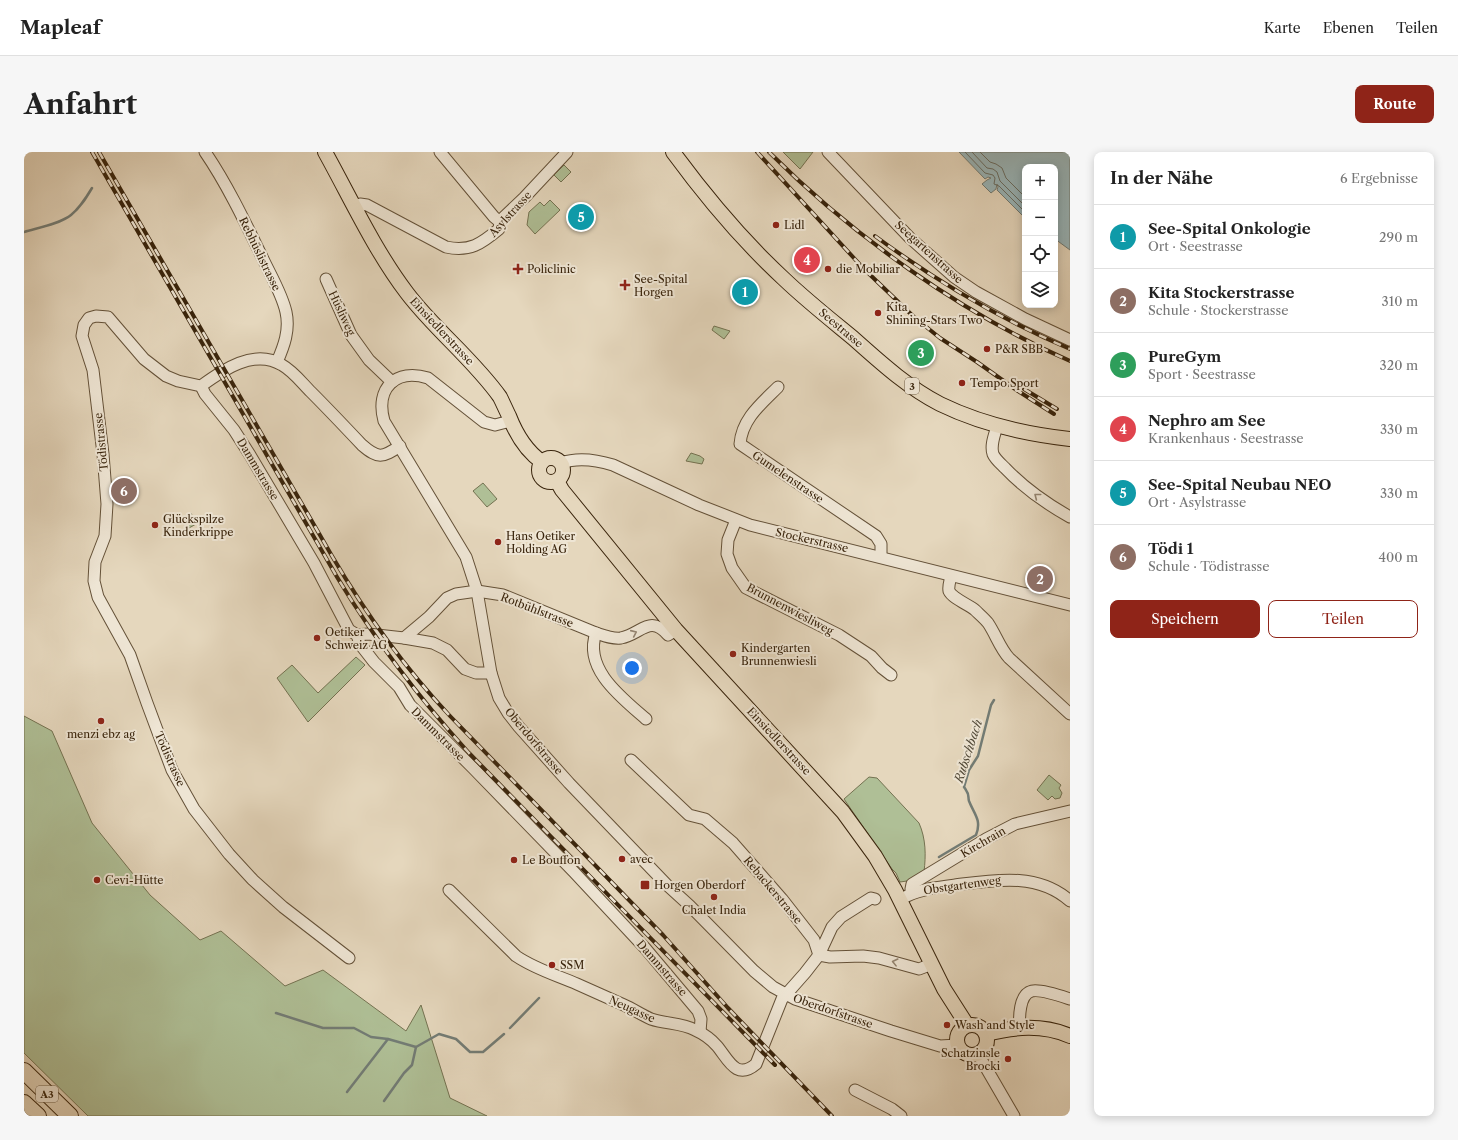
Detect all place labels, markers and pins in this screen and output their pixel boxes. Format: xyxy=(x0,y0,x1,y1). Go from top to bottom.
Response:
pin: 5 xyxy=(568,202,594,232)
place label: Lidl xyxy=(784,218,805,232)
marker: Lidl xyxy=(771,220,781,230)
pin: 4 xyxy=(794,245,820,275)
place label: Policlinic xyxy=(527,262,576,276)
place label: die Mobiliar xyxy=(836,262,900,276)
marker: Policlinic xyxy=(512,263,524,275)
marker: die Mobiliar xyxy=(823,264,833,274)
place label: See-Spital Horgen xyxy=(634,272,688,299)
pin: 1 xyxy=(732,277,758,307)
marker: See-Spital Horgen xyxy=(619,279,631,291)
place label: Kita Shining-Stars Two xyxy=(886,300,983,327)
marker: Kita Shining-Stars Two xyxy=(873,308,883,318)
pin: 3 xyxy=(908,338,934,368)
place label: P&R SBB xyxy=(995,342,1044,356)
marker: P&R SBB xyxy=(982,344,992,354)
place label: Tempo Sport xyxy=(970,376,1039,390)
marker: Tempo Sport xyxy=(957,378,967,388)
pin: 6 xyxy=(111,476,137,506)
place label: Glückspilze Kinderkrippe xyxy=(163,512,233,539)
marker: Glückspilze Kinderkrippe xyxy=(150,520,160,530)
place label: Hans Oetiker Holding AG xyxy=(506,529,575,556)
marker: Hans Oetiker Holding AG xyxy=(493,537,503,547)
pin: 2 xyxy=(1027,564,1053,594)
place label: Oetiker Schweiz AG xyxy=(325,625,387,652)
marker: Oetiker Schweiz AG xyxy=(312,633,322,643)
place label: Kindergarten Brunnenwiesli xyxy=(741,641,817,668)
marker: Kindergarten Brunnenwiesli xyxy=(728,649,738,659)
marker: menzi ebz ag xyxy=(96,716,106,726)
place label: menzi ebz ag xyxy=(67,727,135,741)
place label: avec xyxy=(630,852,653,866)
place label: Le Bouffon xyxy=(522,853,581,867)
marker: avec xyxy=(617,854,627,864)
marker: Le Bouffon xyxy=(509,855,519,865)
place label: Cevi-Hütte xyxy=(105,873,163,887)
marker: Cevi-Hütte xyxy=(92,875,102,885)
place label: Horgen Oberdorf xyxy=(654,878,747,892)
marker: Horgen Oberdorf xyxy=(639,879,651,891)
marker: Chalet India xyxy=(709,892,719,902)
place label: Chalet India xyxy=(682,903,746,917)
place label: SSM xyxy=(560,958,584,972)
marker: SSM xyxy=(547,960,557,970)
place label: Wash and Style xyxy=(954,1018,1035,1032)
marker: Wash and Style xyxy=(942,1020,952,1030)
place label: Schatzinsle Brocki xyxy=(941,1046,1001,1073)
marker: Schatzinsle Brocki xyxy=(1003,1054,1013,1064)

